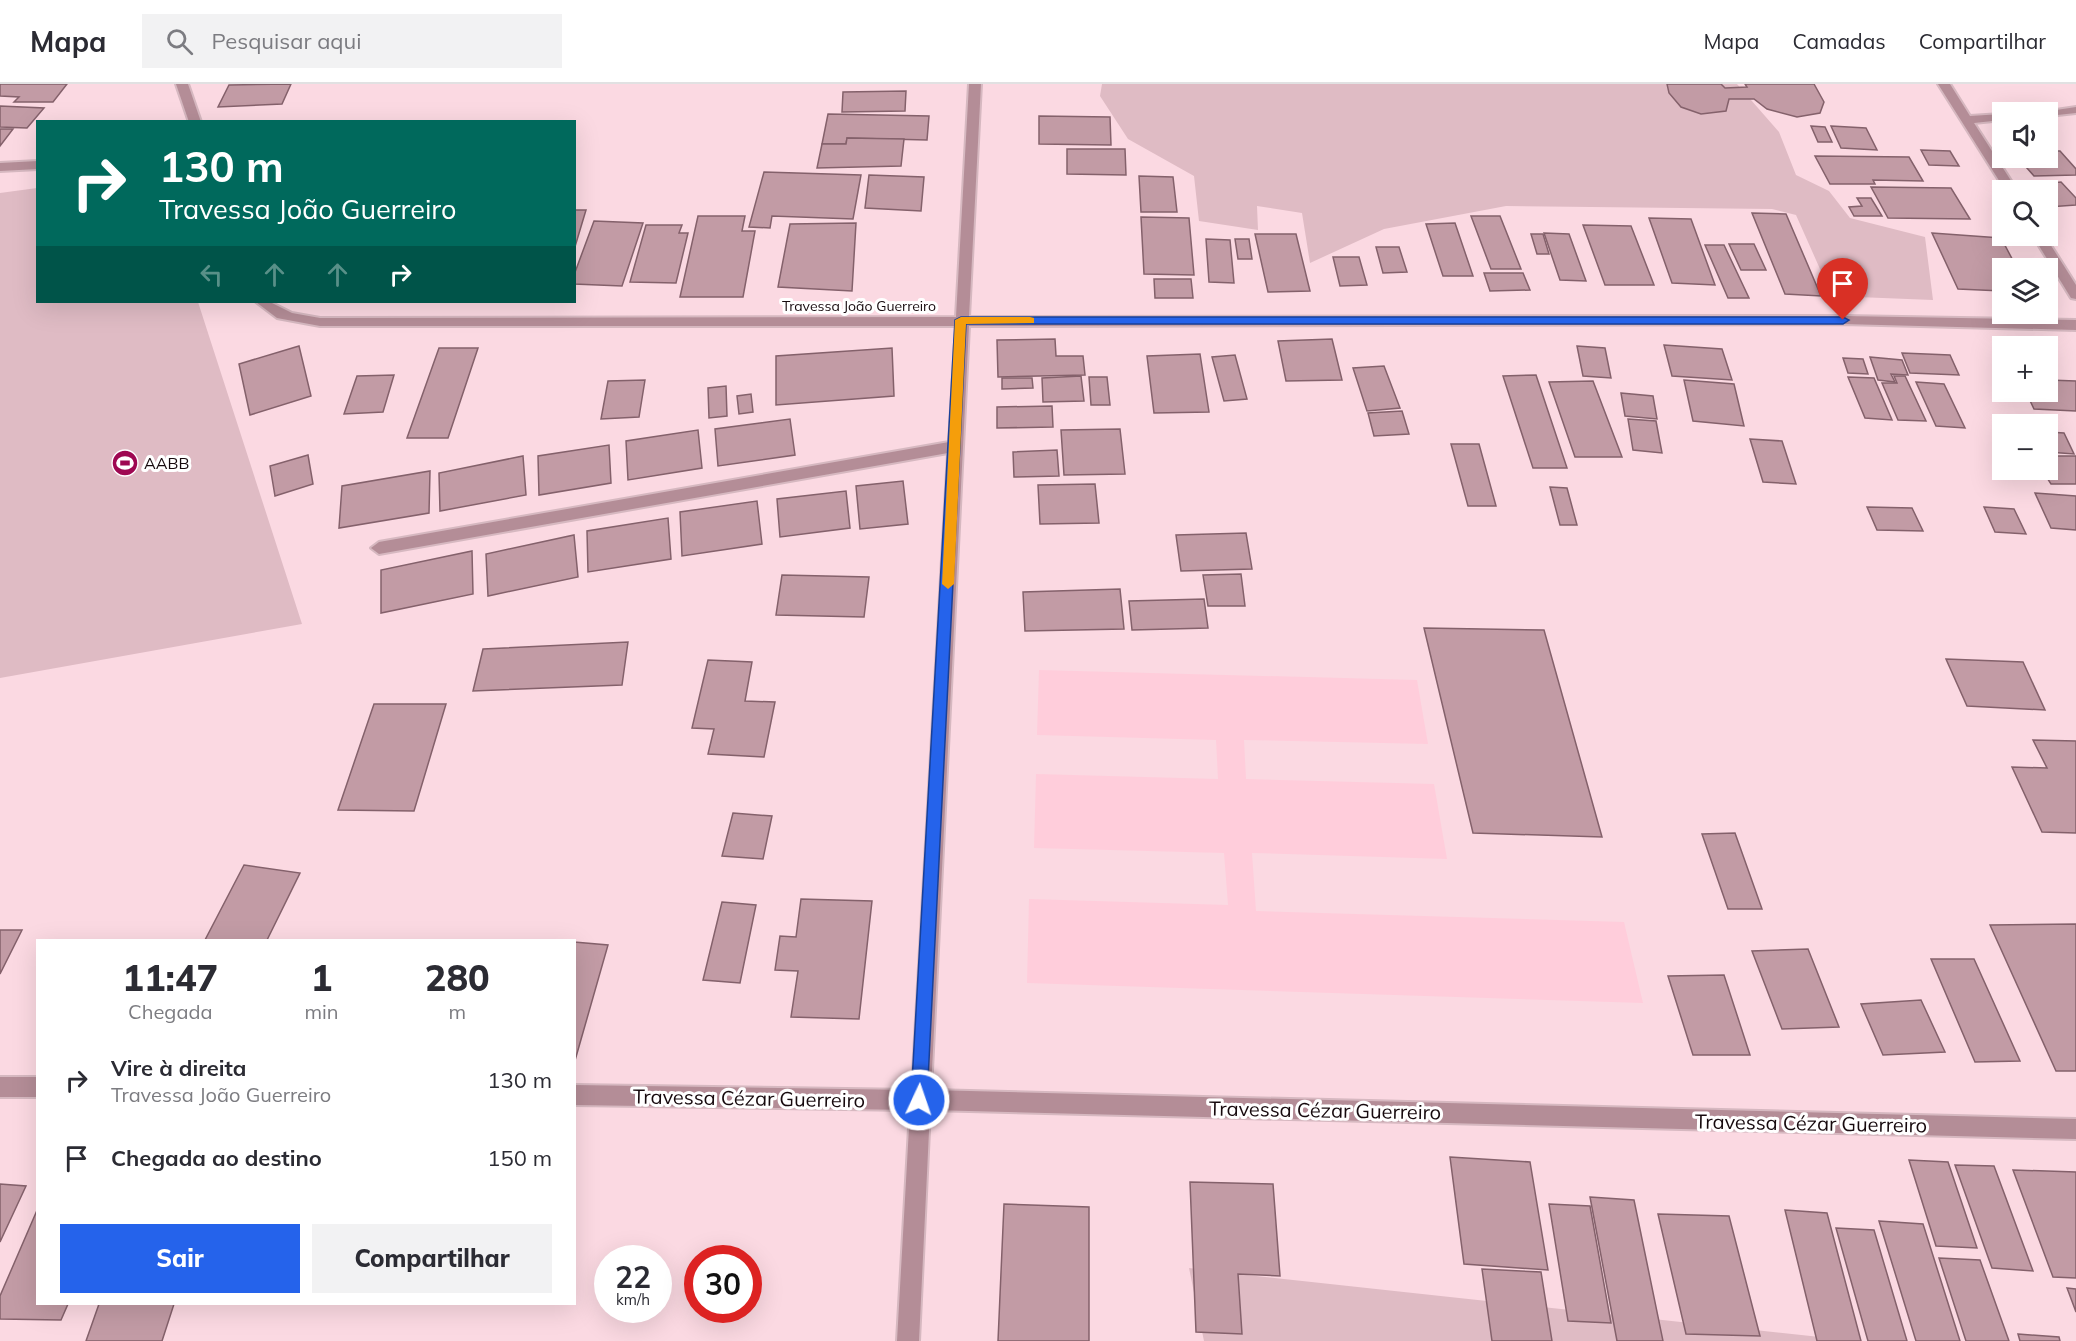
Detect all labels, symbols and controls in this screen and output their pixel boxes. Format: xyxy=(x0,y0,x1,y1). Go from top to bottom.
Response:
search box xyxy=(142,14,562,68)
text: Mapa xyxy=(30,24,106,59)
icon: search xyxy=(163,25,196,58)
text: Pesquisar aqui xyxy=(211,27,361,55)
text: Mapa xyxy=(1704,28,1759,54)
text: Camadas xyxy=(1792,28,1886,54)
text: Compartilhar xyxy=(1919,28,2046,54)
map controls xyxy=(1992,102,2058,480)
button: sound xyxy=(1992,102,2058,168)
text: 130 m xyxy=(159,140,284,193)
icon: right xyxy=(60,144,138,222)
button: search xyxy=(1992,180,2058,246)
text: Travessa João Guerreiro xyxy=(159,192,456,226)
icon: left xyxy=(195,258,228,291)
icon: ahead xyxy=(258,258,291,291)
icon: ahead xyxy=(321,258,354,291)
icon: right xyxy=(384,258,417,291)
pin xyxy=(1817,258,1868,320)
button: layers xyxy=(1992,258,2058,324)
icon: arrive xyxy=(1826,267,1859,300)
street label: Travessa João Guerreiro xyxy=(782,297,936,315)
button: + xyxy=(1992,336,2058,402)
button: − xyxy=(1992,414,2058,480)
sports icon: AABB xyxy=(110,448,140,478)
place label: AABB xyxy=(144,453,189,473)
text: 11:47 xyxy=(122,955,218,1000)
text: 1 xyxy=(311,955,332,1000)
text: 280 xyxy=(425,955,490,1000)
text: Chegada xyxy=(128,999,212,1024)
text: min xyxy=(304,999,339,1024)
text: m xyxy=(448,999,466,1024)
text: Vire à direita xyxy=(111,1054,246,1082)
icon: right xyxy=(60,1064,93,1097)
text: 130 m xyxy=(487,1066,552,1094)
position arrow xyxy=(887,1068,951,1132)
text: Travessa João Guerreiro xyxy=(111,1082,331,1107)
street label: Travessa Cézar Guerreiro xyxy=(633,1083,865,1113)
street label: Travessa Cézar Guerreiro xyxy=(1209,1095,1441,1125)
street label: Travessa Cézar Guerreiro xyxy=(1695,1108,1927,1138)
icon: arrive xyxy=(60,1142,93,1175)
text: Chegada ao destino xyxy=(111,1144,322,1172)
text: 150 m xyxy=(487,1144,552,1172)
button: Sair xyxy=(60,1224,300,1293)
button: Compartilhar xyxy=(312,1224,552,1293)
speed limit sign: 30 xyxy=(684,1245,762,1323)
text: 22 xyxy=(615,1258,651,1296)
text: km/h xyxy=(616,1290,650,1309)

